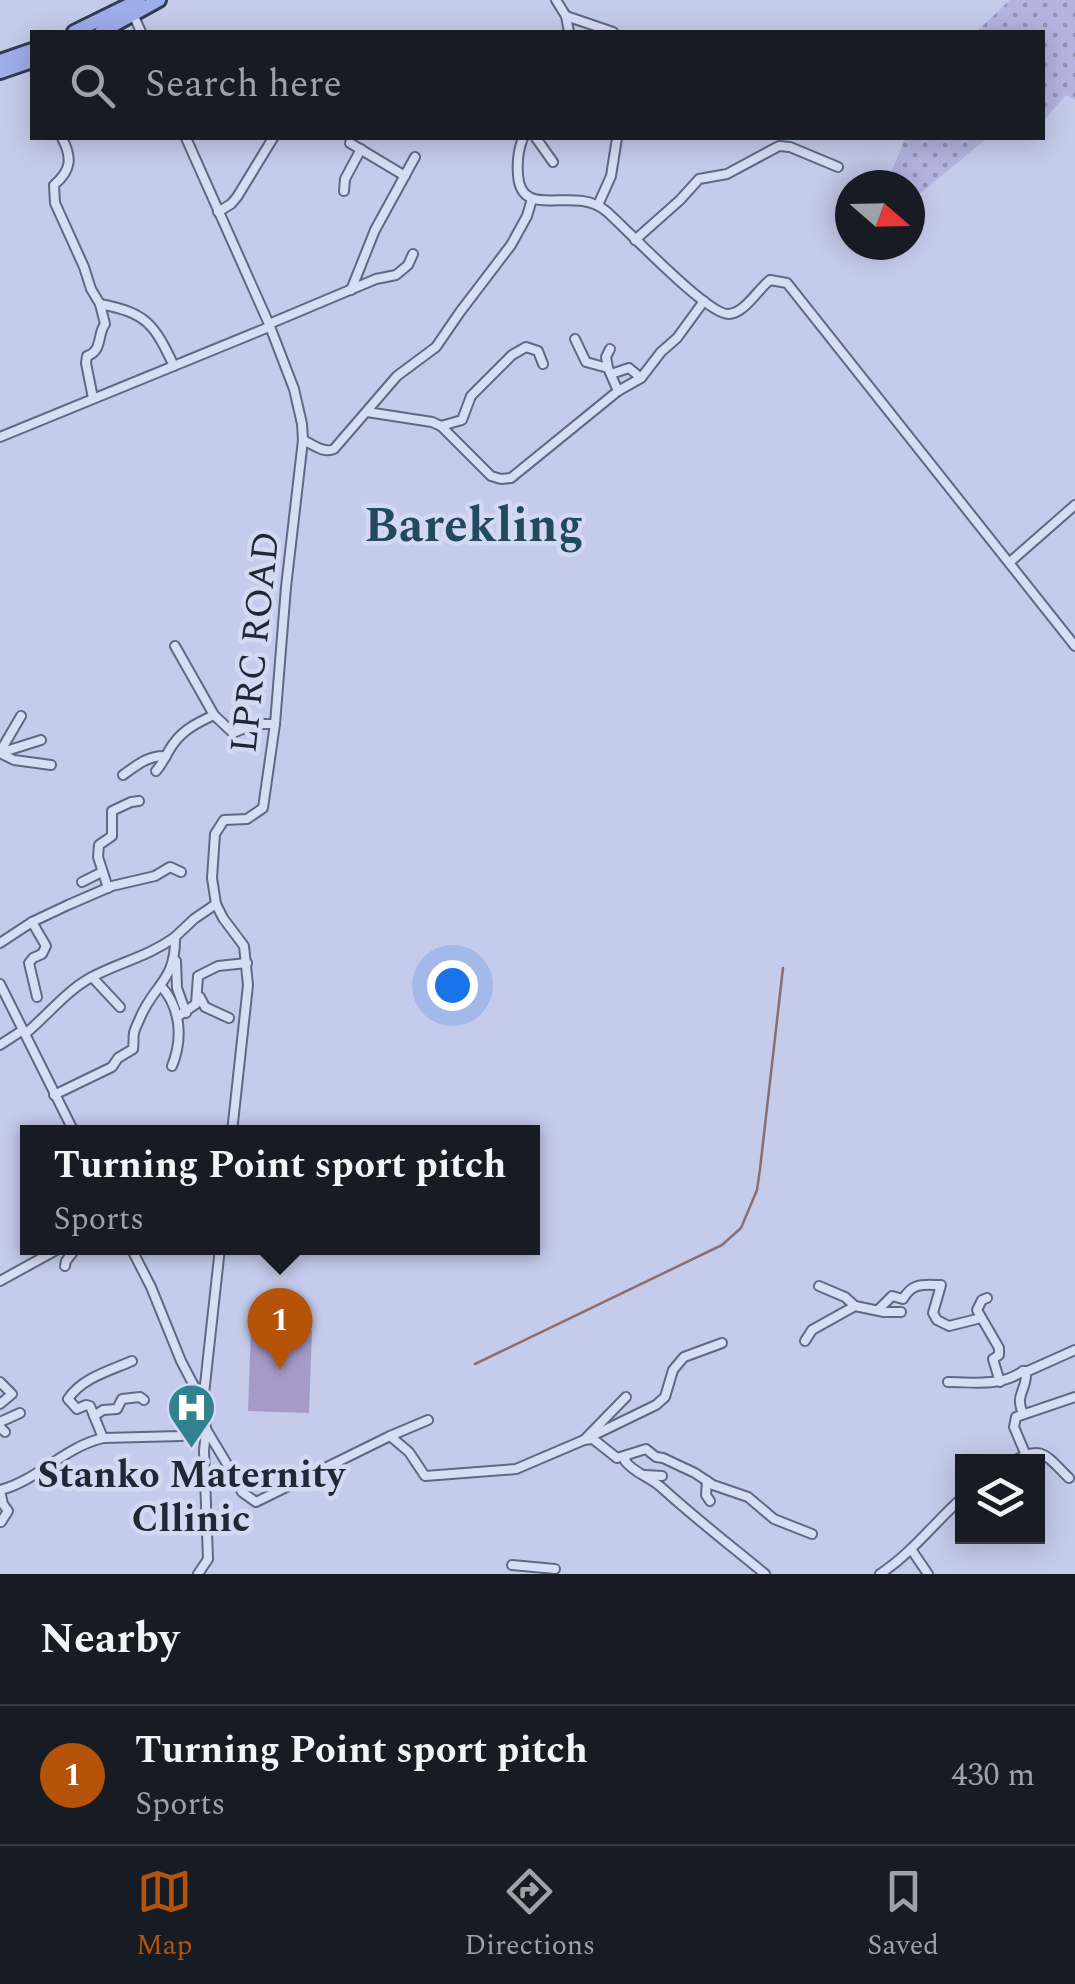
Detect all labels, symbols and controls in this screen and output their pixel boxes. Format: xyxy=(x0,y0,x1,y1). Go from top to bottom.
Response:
search box xyxy=(30,30,1045,140)
text: Search here xyxy=(145,56,342,114)
icon: search xyxy=(65,58,120,113)
north arrow xyxy=(835,170,925,260)
district label: Barekling xyxy=(364,490,584,563)
street label: LPRC ROAD xyxy=(216,528,296,756)
your location xyxy=(427,960,478,1011)
popup xyxy=(20,1125,540,1255)
text: Turning Point sport pitch xyxy=(54,1137,506,1195)
text: Sports xyxy=(54,1195,144,1244)
pin: 1 xyxy=(248,1288,312,1370)
hospital icon: Stanko Maternity Cllinic xyxy=(165,1382,217,1450)
place label: Stanko Maternity Cllinic xyxy=(37,1447,347,1549)
map controls xyxy=(955,1454,1045,1544)
button: layers xyxy=(955,1454,1045,1544)
text: Nearby xyxy=(40,1608,179,1671)
text: Turning Point sport pitch xyxy=(135,1722,588,1780)
text: 1 xyxy=(64,1751,81,1800)
text: 430 m xyxy=(951,1751,1035,1800)
text: Sports xyxy=(135,1780,225,1829)
tab: Map xyxy=(136,1864,192,1967)
tab: Directions xyxy=(464,1864,595,1967)
tab: Saved xyxy=(867,1864,939,1967)

